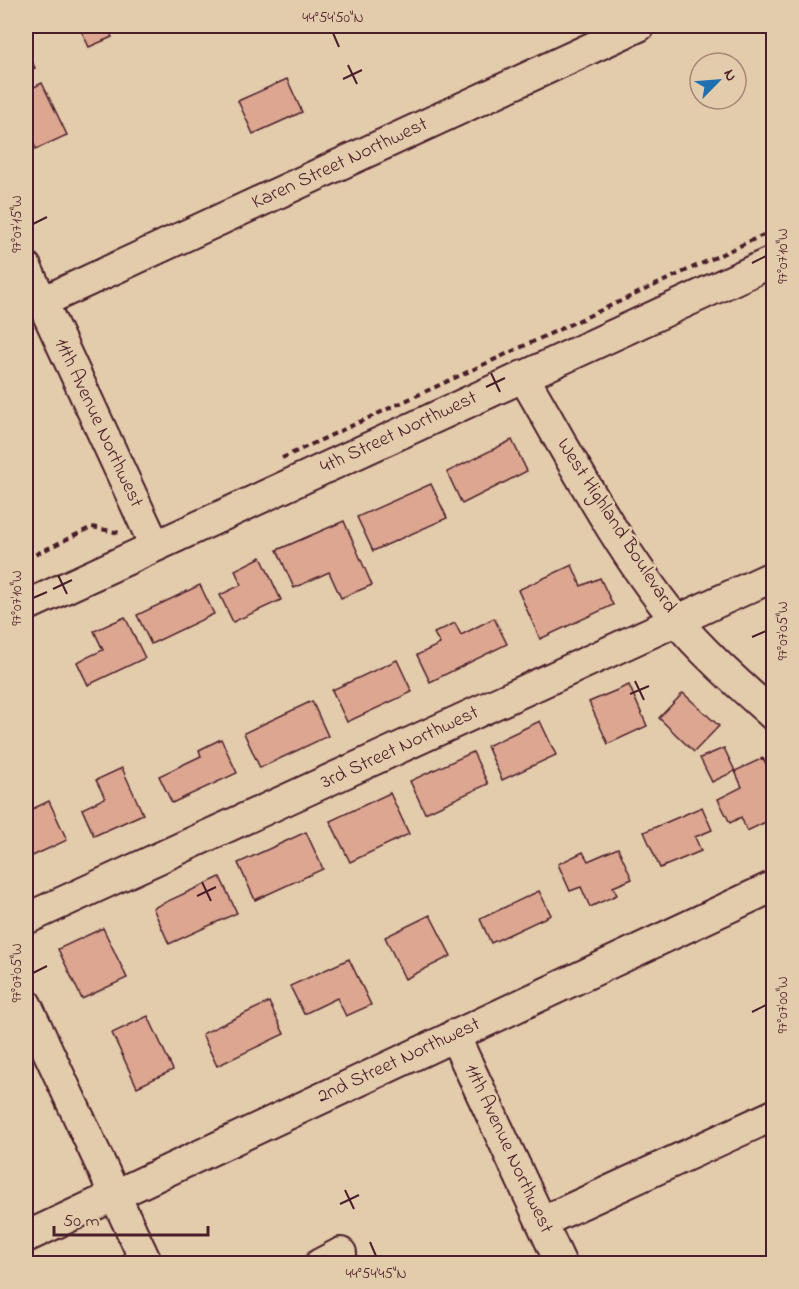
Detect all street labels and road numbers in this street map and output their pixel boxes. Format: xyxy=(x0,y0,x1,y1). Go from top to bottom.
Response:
street label: Karen Street Northwest xyxy=(247,110,433,218)
street label: 11th Avenue Northwest xyxy=(46,333,150,513)
street label: 4th Street Northwest xyxy=(316,384,482,482)
street label: West Highland Boulevard xyxy=(548,433,683,620)
street label: 3rd Street Northwest xyxy=(316,699,484,797)
street label: 2nd Street Northwest xyxy=(313,1010,485,1111)
street label: 11th Avenue Northwest xyxy=(456,1059,560,1239)

